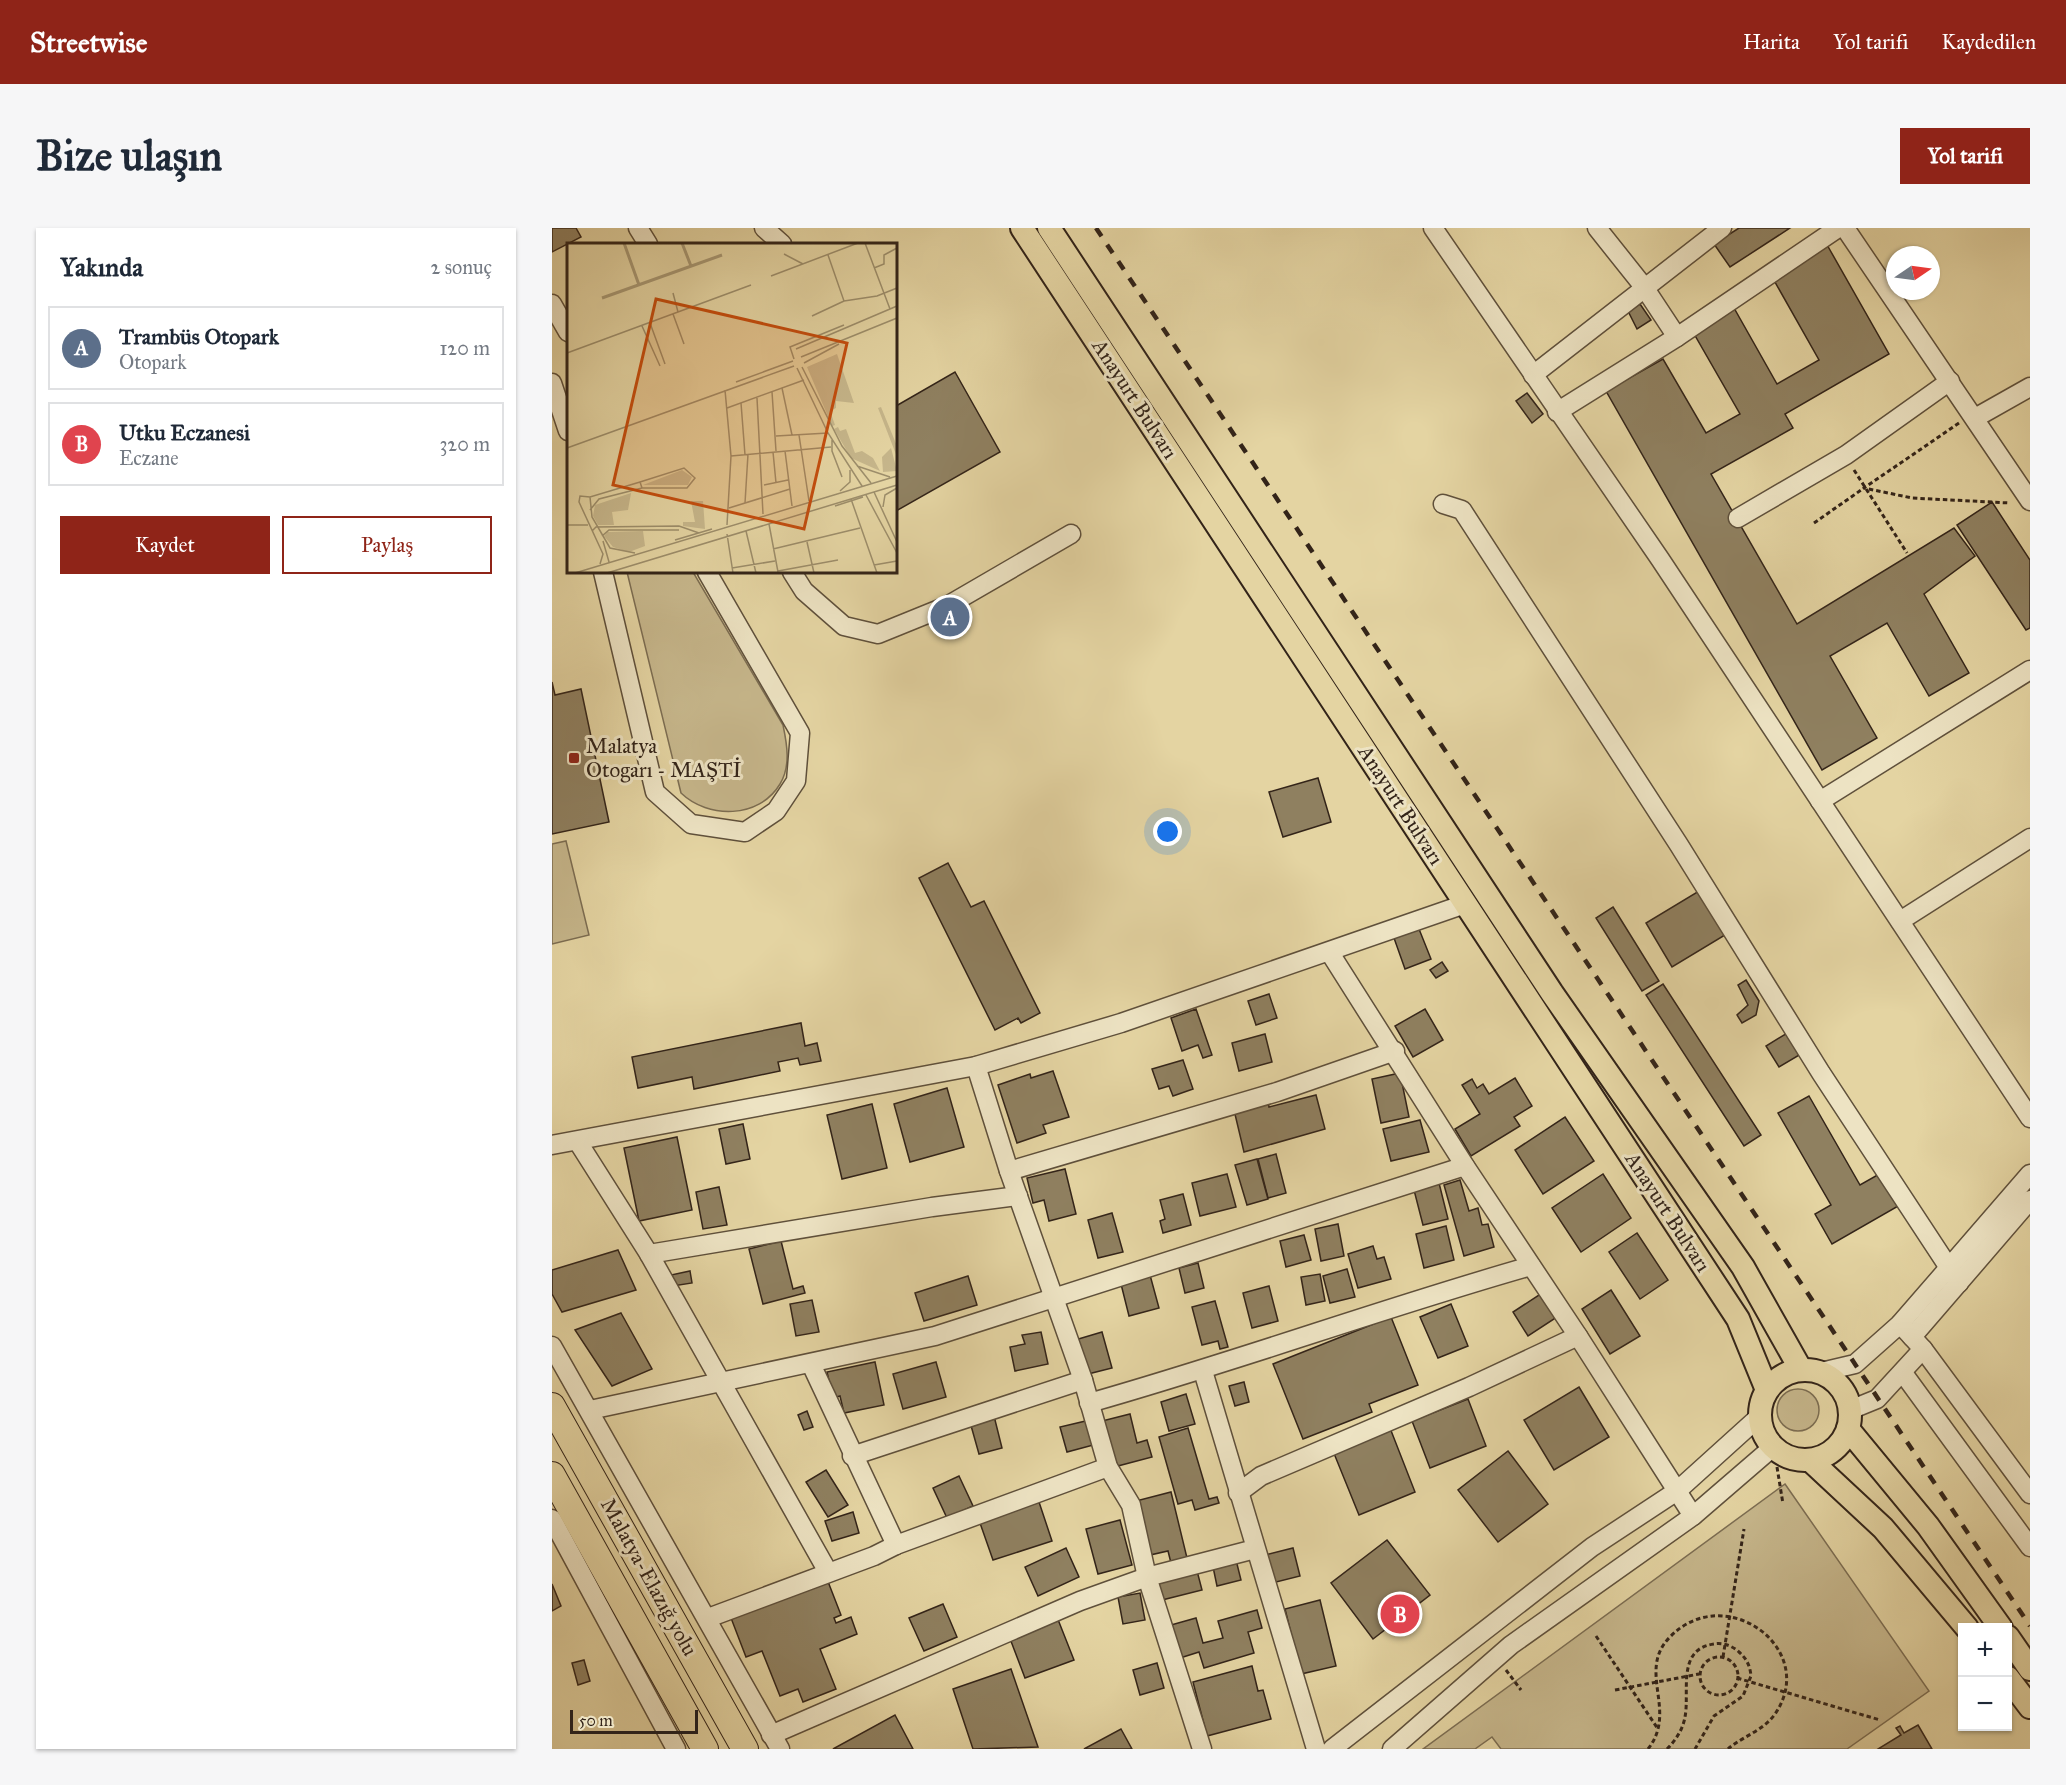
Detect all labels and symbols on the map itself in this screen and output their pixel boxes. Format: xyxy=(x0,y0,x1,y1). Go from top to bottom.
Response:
inset map xyxy=(567,243,897,573)
north arrow xyxy=(1886,246,1940,300)
street label: Anayurt Bulvarı xyxy=(1086,333,1184,464)
pin: A xyxy=(930,594,970,640)
place label: Malatya Otogarı - MAŞTİ xyxy=(586,733,741,783)
street label: Anayurt Bulvarı xyxy=(1352,739,1450,870)
marker: Malatya Otogarı - MAŞTİ xyxy=(567,751,581,765)
your location xyxy=(1153,817,1182,846)
street label: Anayurt Bulvarı xyxy=(1619,1146,1717,1277)
street label: Malatya-Elazığ yolu xyxy=(595,1494,703,1660)
pin: B xyxy=(1380,1592,1420,1636)
scale bar xyxy=(570,1707,698,1734)

